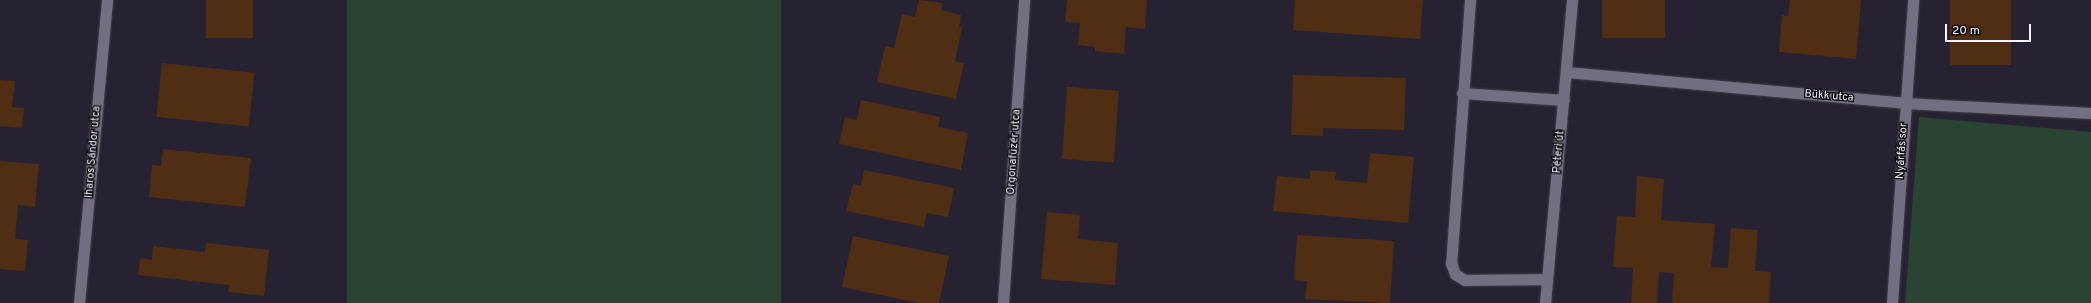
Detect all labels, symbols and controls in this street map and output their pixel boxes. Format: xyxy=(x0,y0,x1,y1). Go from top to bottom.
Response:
scale bar xyxy=(1947,16,2033,42)
text: 20 m xyxy=(1952,23,1980,39)
street label: Bükk utca xyxy=(1804,87,1854,105)
street label: Iharos Sándor utca xyxy=(82,105,104,199)
street label: Orgonafüzér utca xyxy=(1004,109,1024,195)
street label: Nyárfás sor xyxy=(1893,122,1911,180)
street label: Péteri út xyxy=(1551,130,1567,174)

